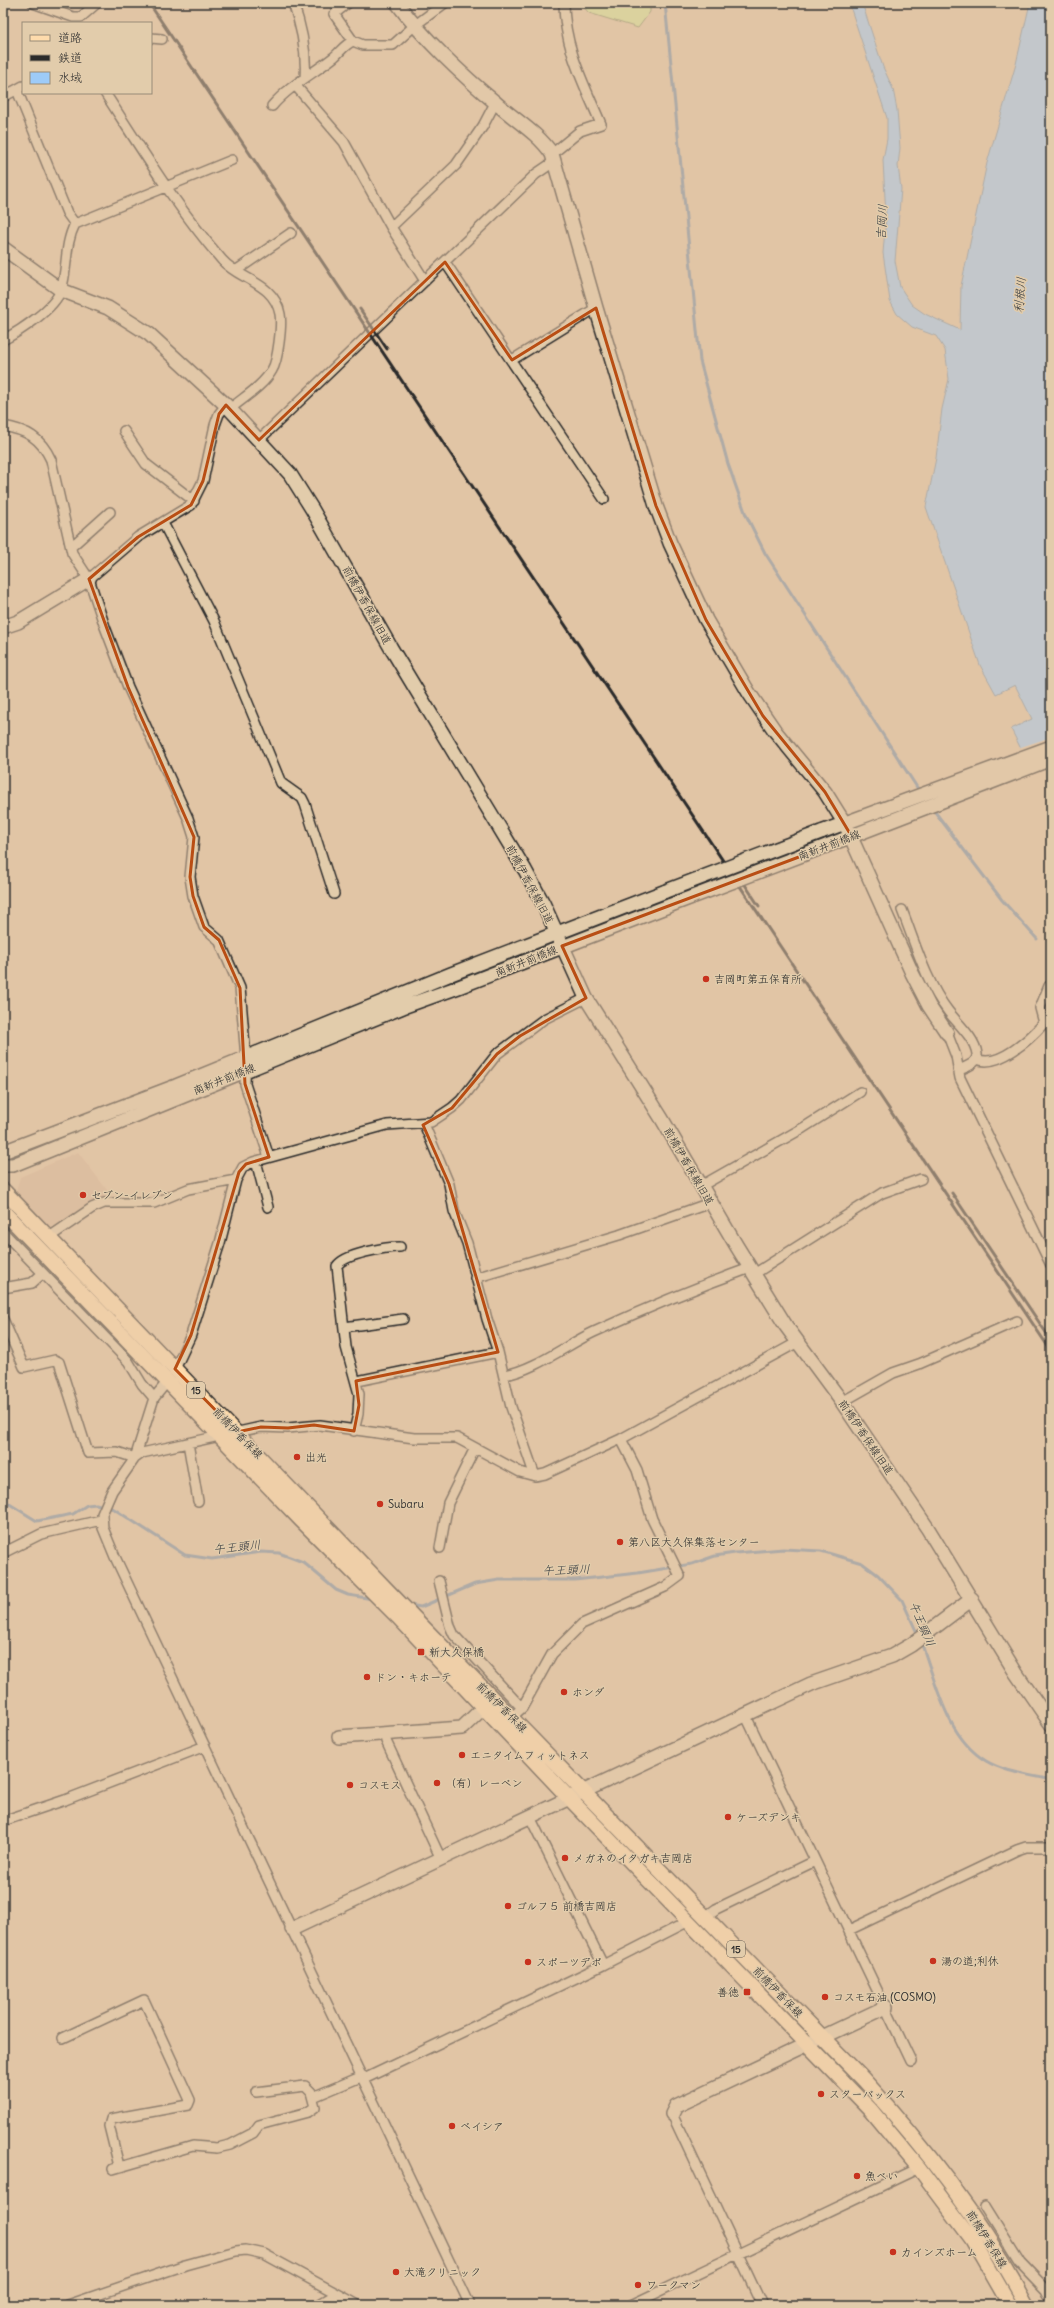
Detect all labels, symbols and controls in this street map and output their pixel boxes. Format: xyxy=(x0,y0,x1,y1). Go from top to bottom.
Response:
legend xyxy=(22,22,152,94)
text: 道路 xyxy=(58,30,82,45)
text: 鉄道 xyxy=(58,50,82,65)
text: 水域 xyxy=(58,70,82,85)
water label: 吉岡川 xyxy=(873,204,890,240)
water label: 利根川 xyxy=(1010,276,1029,314)
street label: 前橋伊香保線旧道 xyxy=(340,563,394,647)
street label: 南新井前橋線 xyxy=(796,827,862,863)
street label: 前橋伊香保線旧道 xyxy=(503,842,557,926)
street label: 南新井前橋線 xyxy=(493,942,559,980)
place label: 吉岡町第五保育所 xyxy=(714,972,802,986)
marker: 吉岡町第五保育所 xyxy=(701,974,711,984)
street label: 南新井前橋線 xyxy=(191,1060,257,1098)
street label: 前橋伊香保線旧道 xyxy=(661,1124,717,1208)
place label: セブン-イレブン xyxy=(91,1188,173,1202)
marker: セブン-イレブン xyxy=(78,1190,88,1200)
road number: 15 xyxy=(187,1382,205,1398)
street label: 前橋伊香保線旧道 xyxy=(836,1397,896,1477)
street label: 前橋伊香保線 xyxy=(210,1404,266,1462)
place label: 出光 xyxy=(305,1450,327,1464)
marker: 出光 xyxy=(292,1452,302,1462)
place label: Subaru xyxy=(388,1497,424,1511)
marker: Subaru xyxy=(375,1499,385,1509)
place label: 第八区大久保集落センター xyxy=(628,1535,760,1549)
water label: 午王頭川 xyxy=(212,1537,262,1556)
marker: 第八区大久保集落センター xyxy=(615,1537,625,1547)
water label: 午王頭川 xyxy=(542,1561,590,1578)
water label: 午王頭川 xyxy=(906,1599,939,1649)
place label: 新大久保橋 xyxy=(429,1645,484,1659)
marker: 新大久保橋 xyxy=(416,1647,426,1657)
place label: ドン・キホーテ xyxy=(375,1670,452,1684)
marker: ドン・キホーテ xyxy=(362,1672,372,1682)
street label: 前橋伊香保線 xyxy=(474,1679,530,1735)
place label: ホンダ xyxy=(572,1685,605,1699)
marker: ホンダ xyxy=(559,1687,569,1697)
place label: エニタイムフィットネス xyxy=(470,1748,590,1762)
marker: エニタイムフィットネス xyxy=(457,1750,467,1760)
place label: （有）レーベン xyxy=(445,1776,522,1790)
place label: コスモス xyxy=(358,1778,401,1792)
marker: （有）レーベン xyxy=(432,1778,442,1788)
marker: コスモス xyxy=(345,1780,355,1790)
place label: ケーズデンキ xyxy=(736,1810,801,1824)
marker: ケーズデンキ xyxy=(723,1812,733,1822)
place label: メガネのイタガキ吉岡店 xyxy=(573,1851,693,1865)
marker: メガネのイタガキ吉岡店 xyxy=(560,1853,570,1863)
place label: ゴルフ５ 前橋吉岡店 xyxy=(516,1899,617,1913)
marker: ゴルフ５ 前橋吉岡店 xyxy=(503,1901,513,1911)
road number: 15 xyxy=(727,1941,745,1957)
place label: 湯の道;利休 xyxy=(941,1954,999,1968)
place label: スポーツデポ xyxy=(536,1955,602,1969)
marker: 湯の道;利休 xyxy=(928,1956,938,1966)
marker: スポーツデポ xyxy=(523,1957,533,1967)
street label: 前橋伊香保線 xyxy=(750,1963,806,2021)
place label: 善徳 xyxy=(717,1985,739,1999)
marker: 善徳 xyxy=(742,1987,752,1997)
place label: コスモ石油 (COSMO) xyxy=(833,1990,936,2004)
marker: コスモ石油 (COSMO) xyxy=(820,1992,830,2002)
place label: スターバックス xyxy=(829,2087,906,2101)
marker: スターバックス xyxy=(816,2089,826,2099)
place label: ベイシア xyxy=(460,2119,504,2133)
marker: ベイシア xyxy=(447,2121,457,2131)
place label: 魚べい xyxy=(865,2169,898,2183)
marker: 魚べい xyxy=(852,2171,862,2181)
street label: 前橋伊香保線 xyxy=(964,2207,1010,2271)
place label: カインズホーム xyxy=(901,2245,978,2259)
marker: カインズホーム xyxy=(888,2247,898,2257)
place label: 大滝クリニック xyxy=(404,2265,481,2279)
marker: 大滝クリニック xyxy=(391,2267,401,2277)
place label: ワークマン xyxy=(646,2278,701,2292)
marker: ワークマン xyxy=(633,2280,643,2290)

